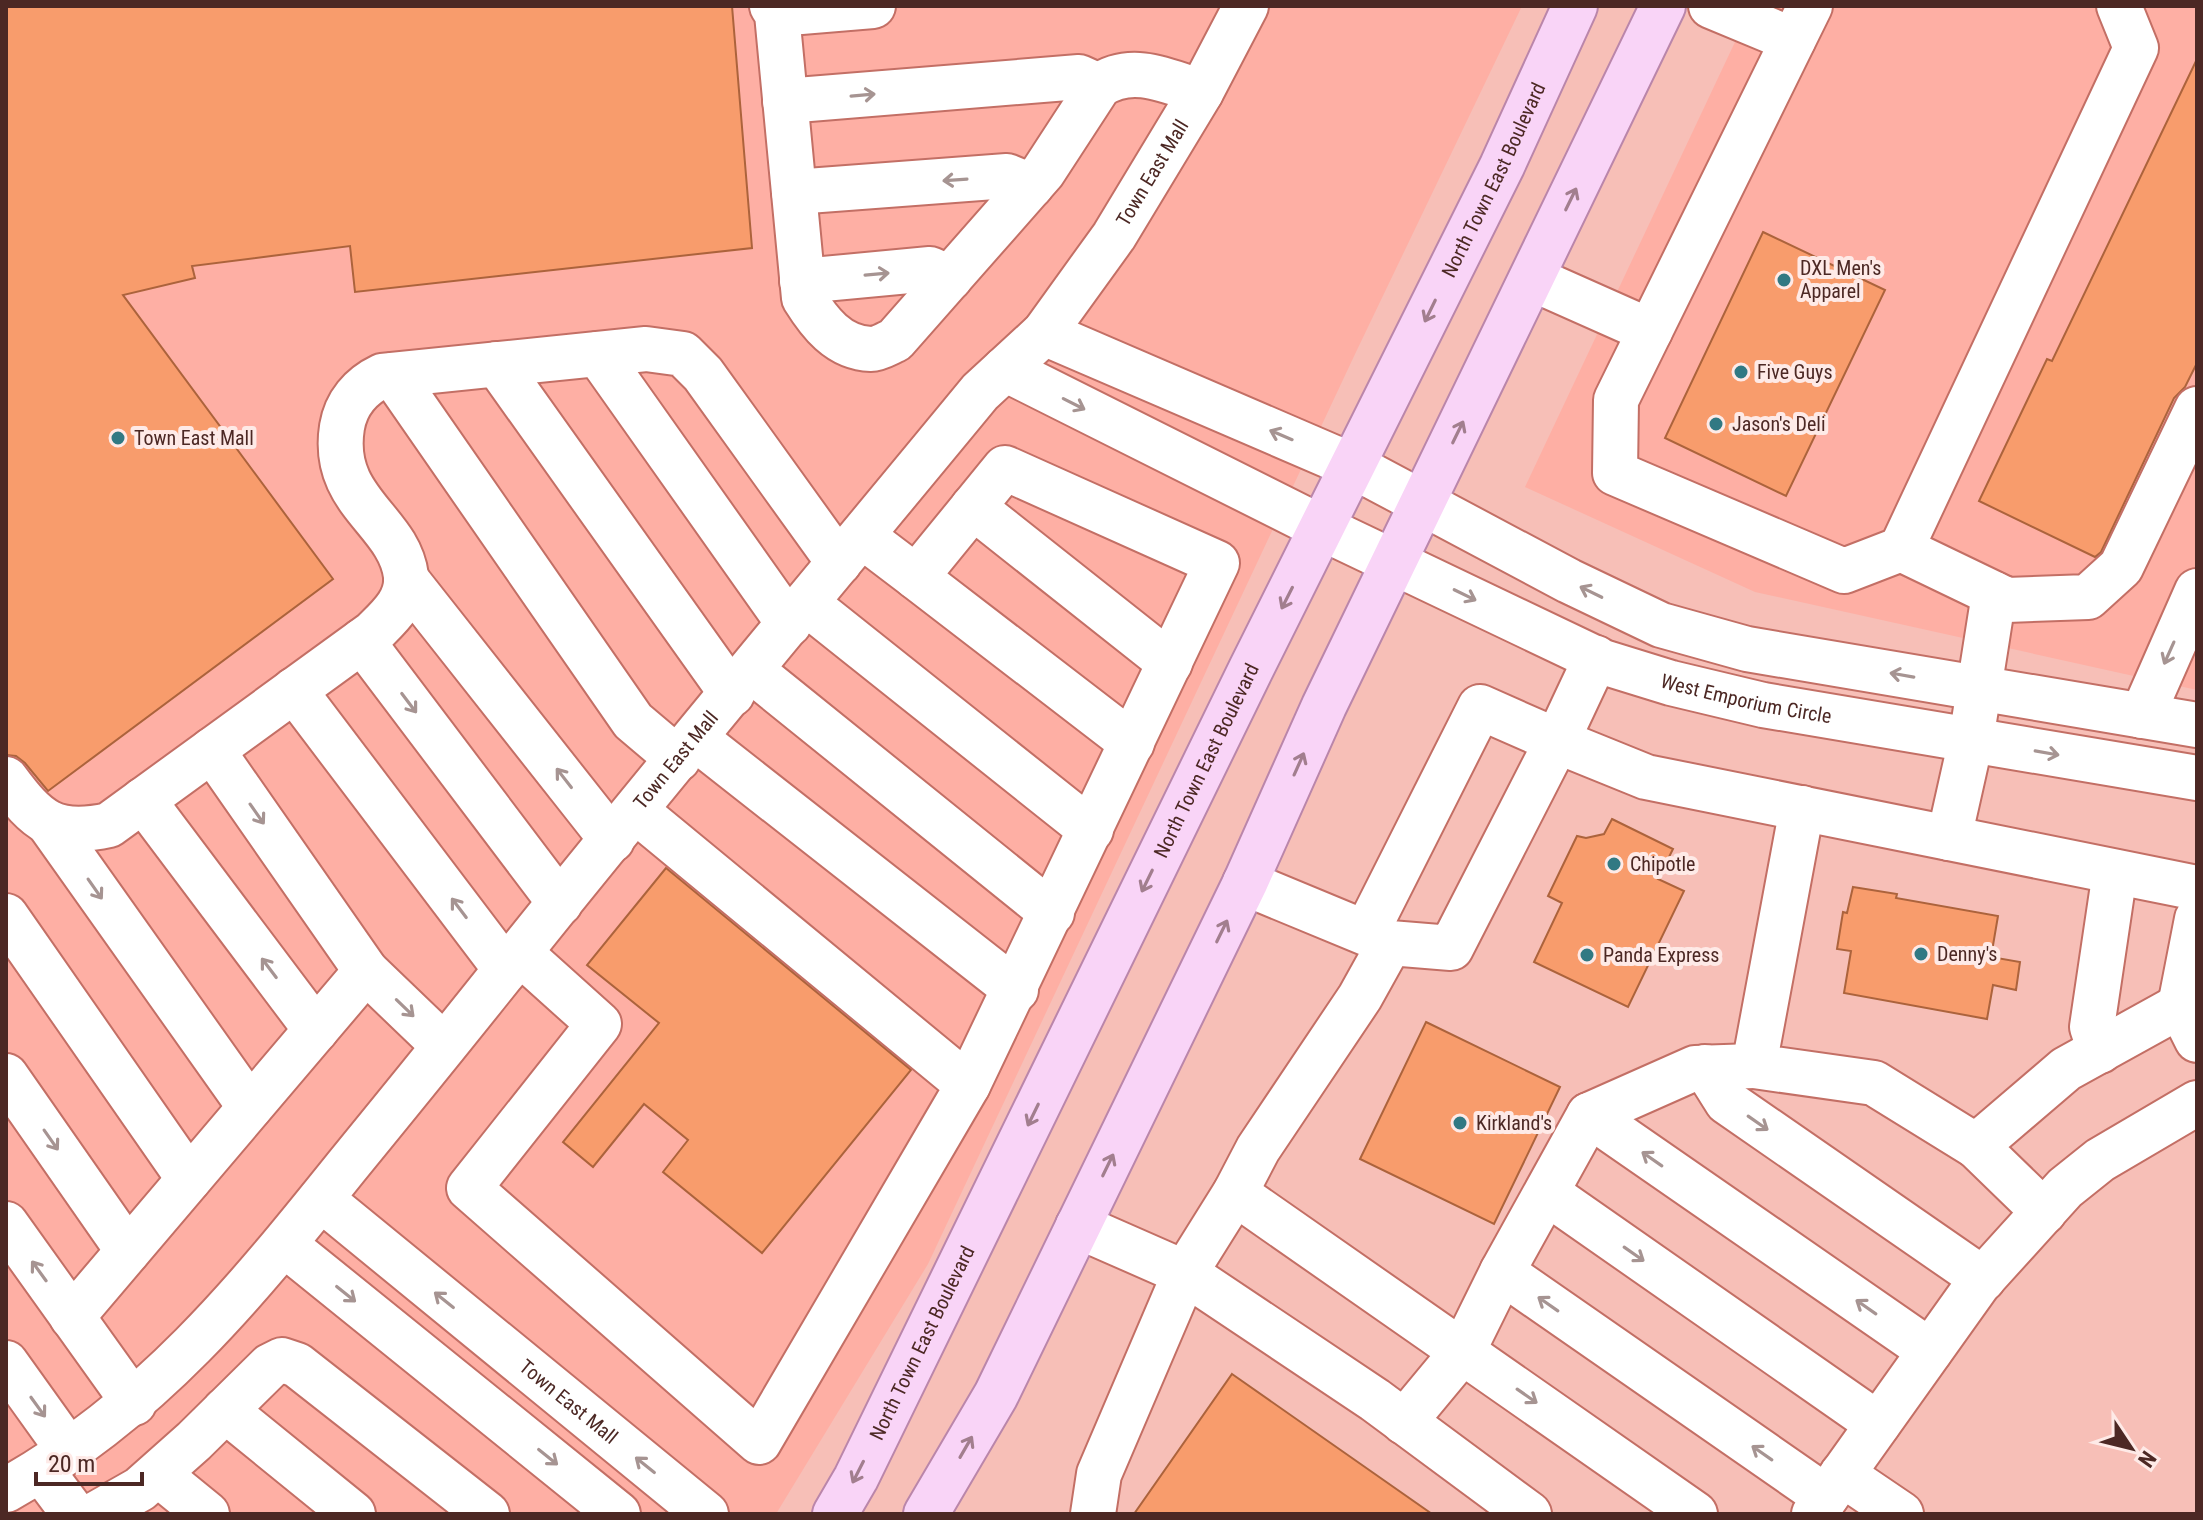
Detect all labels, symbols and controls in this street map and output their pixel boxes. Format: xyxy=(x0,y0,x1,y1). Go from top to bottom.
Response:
street label: North Town East Boulevard xyxy=(1436,79,1550,281)
one-way arrow xyxy=(849,87,876,102)
street label: Town East Mall xyxy=(1111,115,1193,230)
one-way arrow xyxy=(942,173,969,188)
one-way arrow xyxy=(1564,187,1579,211)
place label: DXL Men's Apparel xyxy=(1800,256,1881,303)
one-way arrow xyxy=(863,266,890,281)
marker: DXL Men's Apparel xyxy=(1775,271,1793,289)
one-way arrow xyxy=(1422,299,1437,323)
place label: Five Guys xyxy=(1757,360,1833,384)
marker: Five Guys xyxy=(1732,363,1750,381)
one-way arrow xyxy=(1062,396,1086,412)
place label: Jason's Deli xyxy=(1732,412,1825,436)
marker: Jason's Deli xyxy=(1707,415,1725,433)
one-way arrow xyxy=(1451,421,1466,445)
place label: Town East Mall xyxy=(134,426,254,450)
one-way arrow xyxy=(1270,427,1294,442)
marker: Town East Mall xyxy=(109,429,127,447)
one-way arrow xyxy=(1579,584,1603,599)
one-way arrow xyxy=(1279,586,1295,610)
one-way arrow xyxy=(1452,588,1476,604)
one-way arrow xyxy=(2161,641,2176,665)
street label: North Town East Boulevard xyxy=(1149,660,1264,862)
one-way arrow xyxy=(1890,667,1915,682)
street label: West Emporium Circle xyxy=(1658,669,1833,728)
one-way arrow xyxy=(401,692,418,713)
street label: Town East Mall xyxy=(628,706,723,814)
one-way arrow xyxy=(2034,747,2060,762)
one-way arrow xyxy=(1292,752,1307,776)
one-way arrow xyxy=(555,768,572,789)
one-way arrow xyxy=(249,802,265,824)
place label: Chipotle xyxy=(1630,852,1695,876)
marker: Chipotle xyxy=(1605,855,1623,873)
one-way arrow xyxy=(1139,869,1155,893)
one-way arrow xyxy=(87,877,103,899)
one-way arrow xyxy=(451,898,468,919)
one-way arrow xyxy=(1215,919,1230,943)
place label: Denny's xyxy=(1937,942,1997,966)
place label: Panda Express xyxy=(1603,943,1719,967)
marker: Denny's xyxy=(1912,945,1930,963)
marker: Panda Express xyxy=(1578,946,1596,964)
one-way arrow xyxy=(261,958,278,979)
one-way arrow xyxy=(395,999,415,1018)
one-way arrow xyxy=(1025,1103,1040,1127)
place label: Kirkland's xyxy=(1476,1111,1552,1135)
marker: Kirkland's xyxy=(1451,1114,1469,1132)
one-way arrow xyxy=(1746,1115,1768,1131)
one-way arrow xyxy=(43,1129,59,1151)
one-way arrow xyxy=(1642,1151,1664,1167)
one-way arrow xyxy=(1101,1153,1116,1177)
street label: North Town East Boulevard xyxy=(864,1242,979,1444)
one-way arrow xyxy=(1622,1246,1644,1262)
one-way arrow xyxy=(31,1261,48,1282)
one-way arrow xyxy=(335,1285,356,1303)
one-way arrow xyxy=(434,1291,455,1309)
one-way arrow xyxy=(1538,1296,1560,1312)
one-way arrow xyxy=(1856,1299,1878,1315)
street label: Town East Mall xyxy=(515,1354,623,1449)
one-way arrow xyxy=(1515,1388,1537,1404)
one-way arrow xyxy=(29,1396,46,1417)
north arrow xyxy=(2091,1408,2171,1488)
scale bar xyxy=(36,1436,142,1486)
one-way arrow xyxy=(958,1436,974,1459)
one-way arrow xyxy=(1751,1445,1773,1461)
text: N xyxy=(2133,1446,2161,1472)
one-way arrow xyxy=(537,1449,558,1466)
text: 20 m xyxy=(48,1450,95,1478)
one-way arrow xyxy=(635,1456,656,1474)
one-way arrow xyxy=(850,1460,866,1484)

